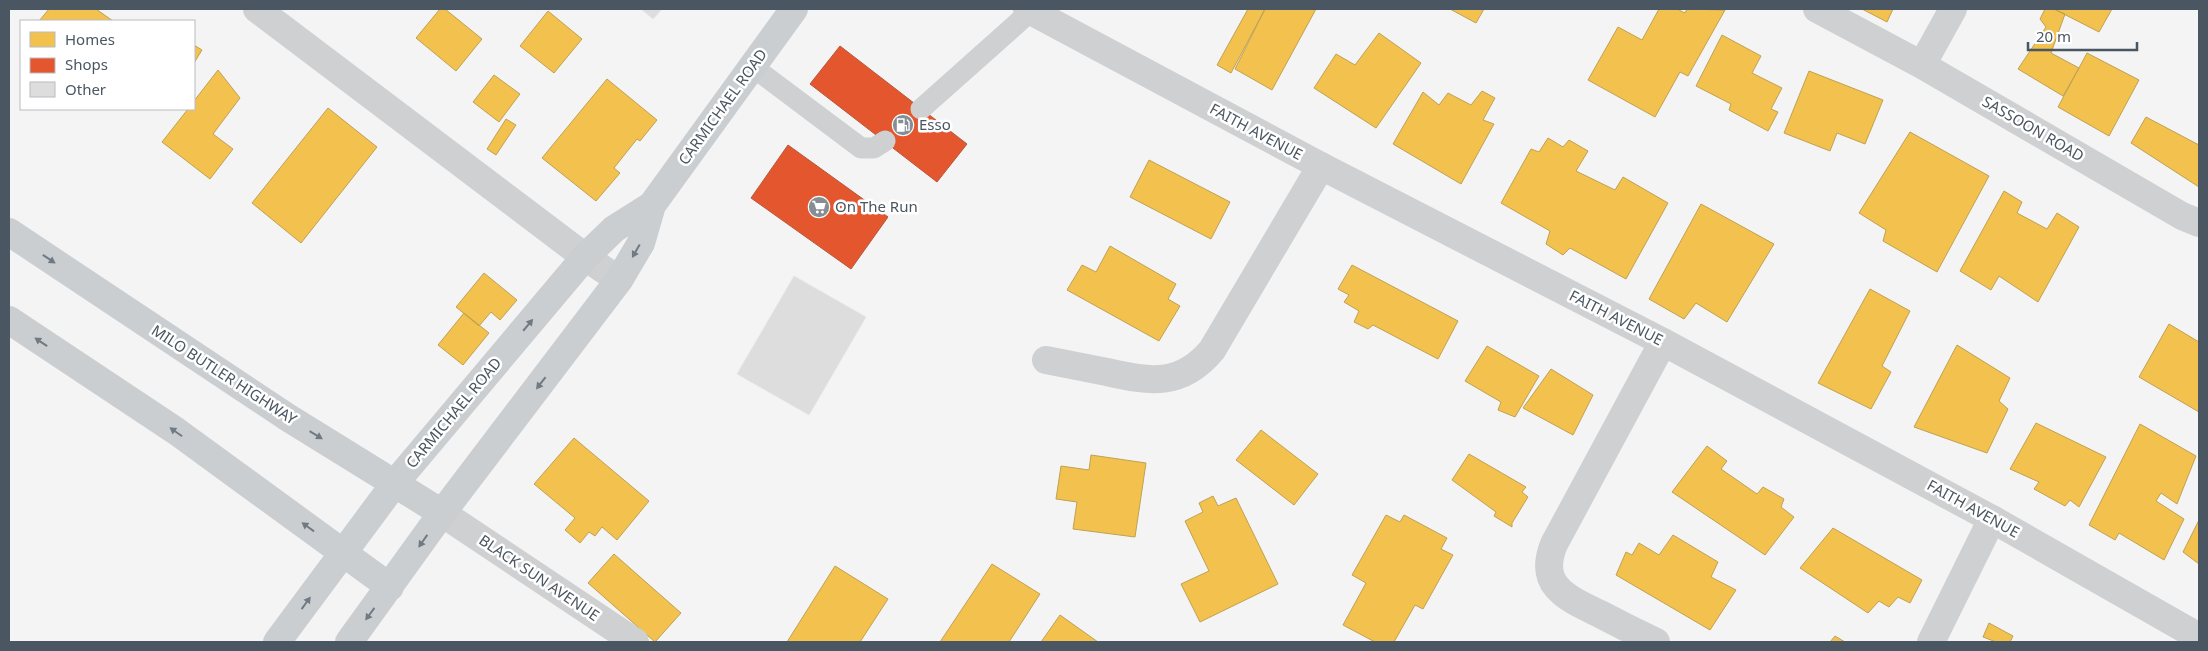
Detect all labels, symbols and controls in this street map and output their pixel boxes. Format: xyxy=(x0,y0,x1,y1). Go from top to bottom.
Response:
legend xyxy=(20,20,195,110)
scale bar xyxy=(2028,20,2137,52)
text: 20 m xyxy=(2036,26,2071,46)
text: Homes xyxy=(65,29,115,49)
street label: CARMICHAEL ROAD xyxy=(673,44,771,168)
text: Shops xyxy=(65,54,108,74)
text: Other xyxy=(65,79,106,99)
street label: SASSOON ROAD xyxy=(1979,91,2088,165)
street label: FAITH AVENUE xyxy=(1207,98,1306,164)
fuel station icon: Esso xyxy=(891,113,915,137)
place label: Esso xyxy=(919,114,951,134)
supermarket icon: On The Run xyxy=(807,195,831,219)
place label: On The Run xyxy=(835,196,918,216)
one-way arrow xyxy=(632,245,641,258)
one-way arrow xyxy=(42,254,56,264)
street label: FAITH AVENUE xyxy=(1566,285,1667,349)
one-way arrow xyxy=(522,318,533,331)
street label: MILO BUTLER HIGHWAY xyxy=(148,320,301,429)
one-way arrow xyxy=(34,337,48,347)
street label: CARMICHAEL ROAD xyxy=(401,353,505,472)
one-way arrow xyxy=(536,376,547,389)
one-way arrow xyxy=(169,427,183,437)
one-way arrow xyxy=(310,430,323,439)
street label: FAITH AVENUE xyxy=(1924,475,2023,542)
one-way arrow xyxy=(301,522,315,532)
street label: BLACK SUN AVENUE xyxy=(475,529,604,625)
one-way arrow xyxy=(418,534,428,548)
one-way arrow xyxy=(301,596,311,610)
one-way arrow xyxy=(365,608,375,621)

